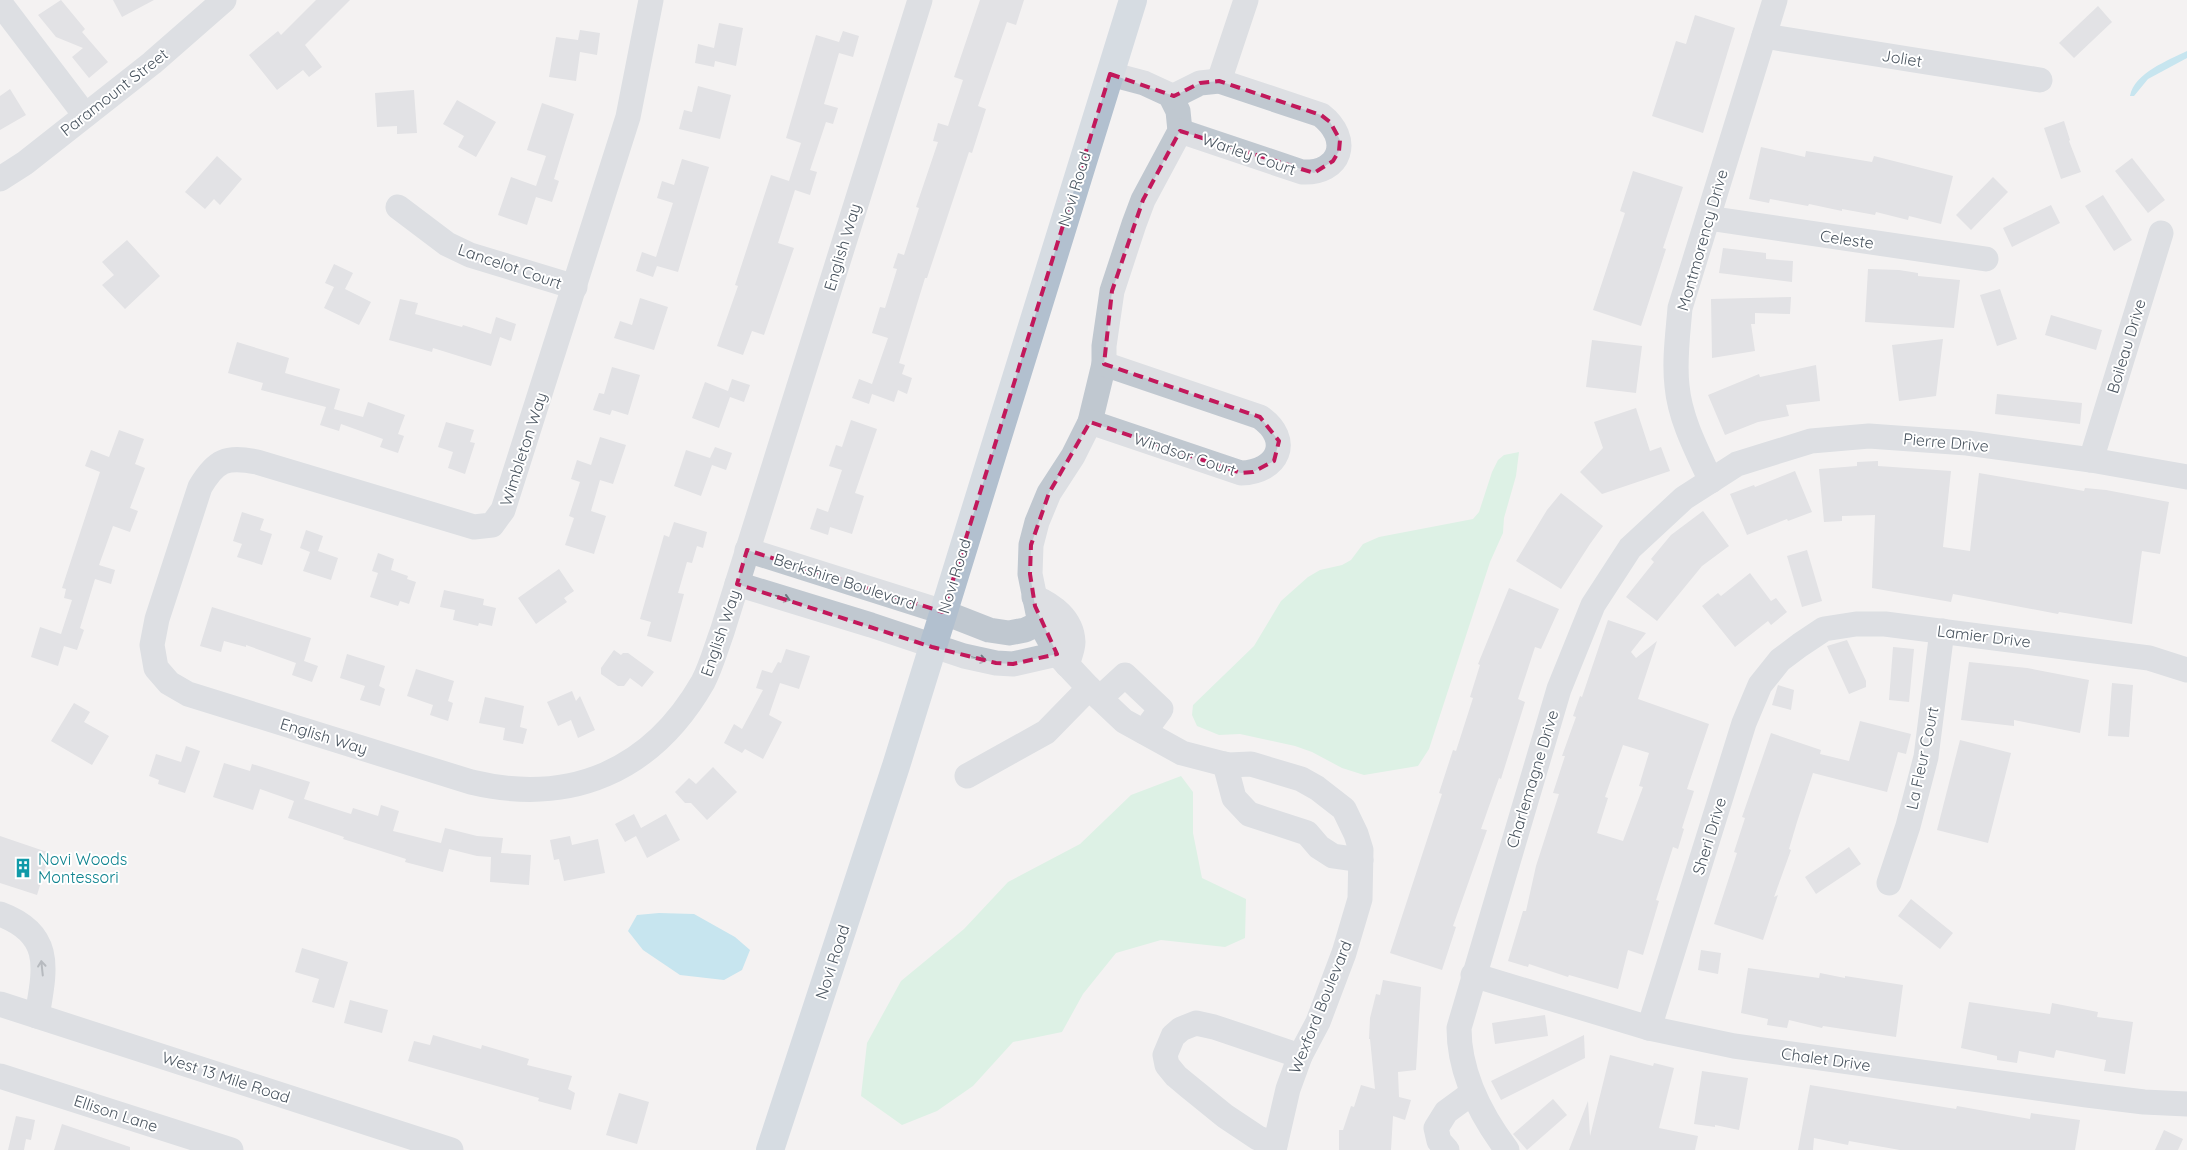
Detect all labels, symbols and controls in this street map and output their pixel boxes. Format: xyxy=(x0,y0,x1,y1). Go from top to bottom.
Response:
street label: Paramount Street xyxy=(56,44,172,140)
street label: Joliet xyxy=(1880,45,1924,71)
street label: Warley Court xyxy=(1199,129,1299,179)
street label: Novi Road xyxy=(1053,149,1095,229)
street label: Montmorency Drive xyxy=(1672,167,1732,313)
street label: English Way xyxy=(819,201,865,293)
street label: Celeste xyxy=(1819,225,1875,253)
street label: Lancelot Court xyxy=(455,239,565,293)
street label: Boileau Drive xyxy=(2102,296,2150,396)
street label: Wimbleton Way xyxy=(495,390,551,508)
street label: Windsor Court xyxy=(1131,428,1239,480)
street label: Pierre Drive xyxy=(1902,428,1990,456)
street label: Novi Road xyxy=(933,536,975,616)
street label: Berkshire Boulevard xyxy=(771,549,919,613)
street label: English Way xyxy=(696,587,744,679)
one-way arrow xyxy=(775,594,791,603)
street label: Lamier Drive xyxy=(1936,620,2032,652)
one-way arrow xyxy=(971,655,987,665)
street label: La Fleur Court xyxy=(1901,705,1943,811)
street label: Charlemagne Drive xyxy=(1501,708,1563,850)
street label: English Way xyxy=(278,713,370,759)
street label: Sheri Drive xyxy=(1688,795,1730,877)
place label: Novi Woods Montessori xyxy=(38,849,127,887)
building icon: Novi Woods Montessori xyxy=(12,857,34,879)
street label: Novi Road xyxy=(811,922,853,1002)
street label: Wexford Boulevard xyxy=(1284,937,1356,1077)
one-way arrow xyxy=(37,960,47,976)
street label: Chalet Drive xyxy=(1780,1043,1872,1075)
street label: West 13 Mile Road xyxy=(159,1047,293,1107)
street label: Ellison Lane xyxy=(71,1090,161,1136)

